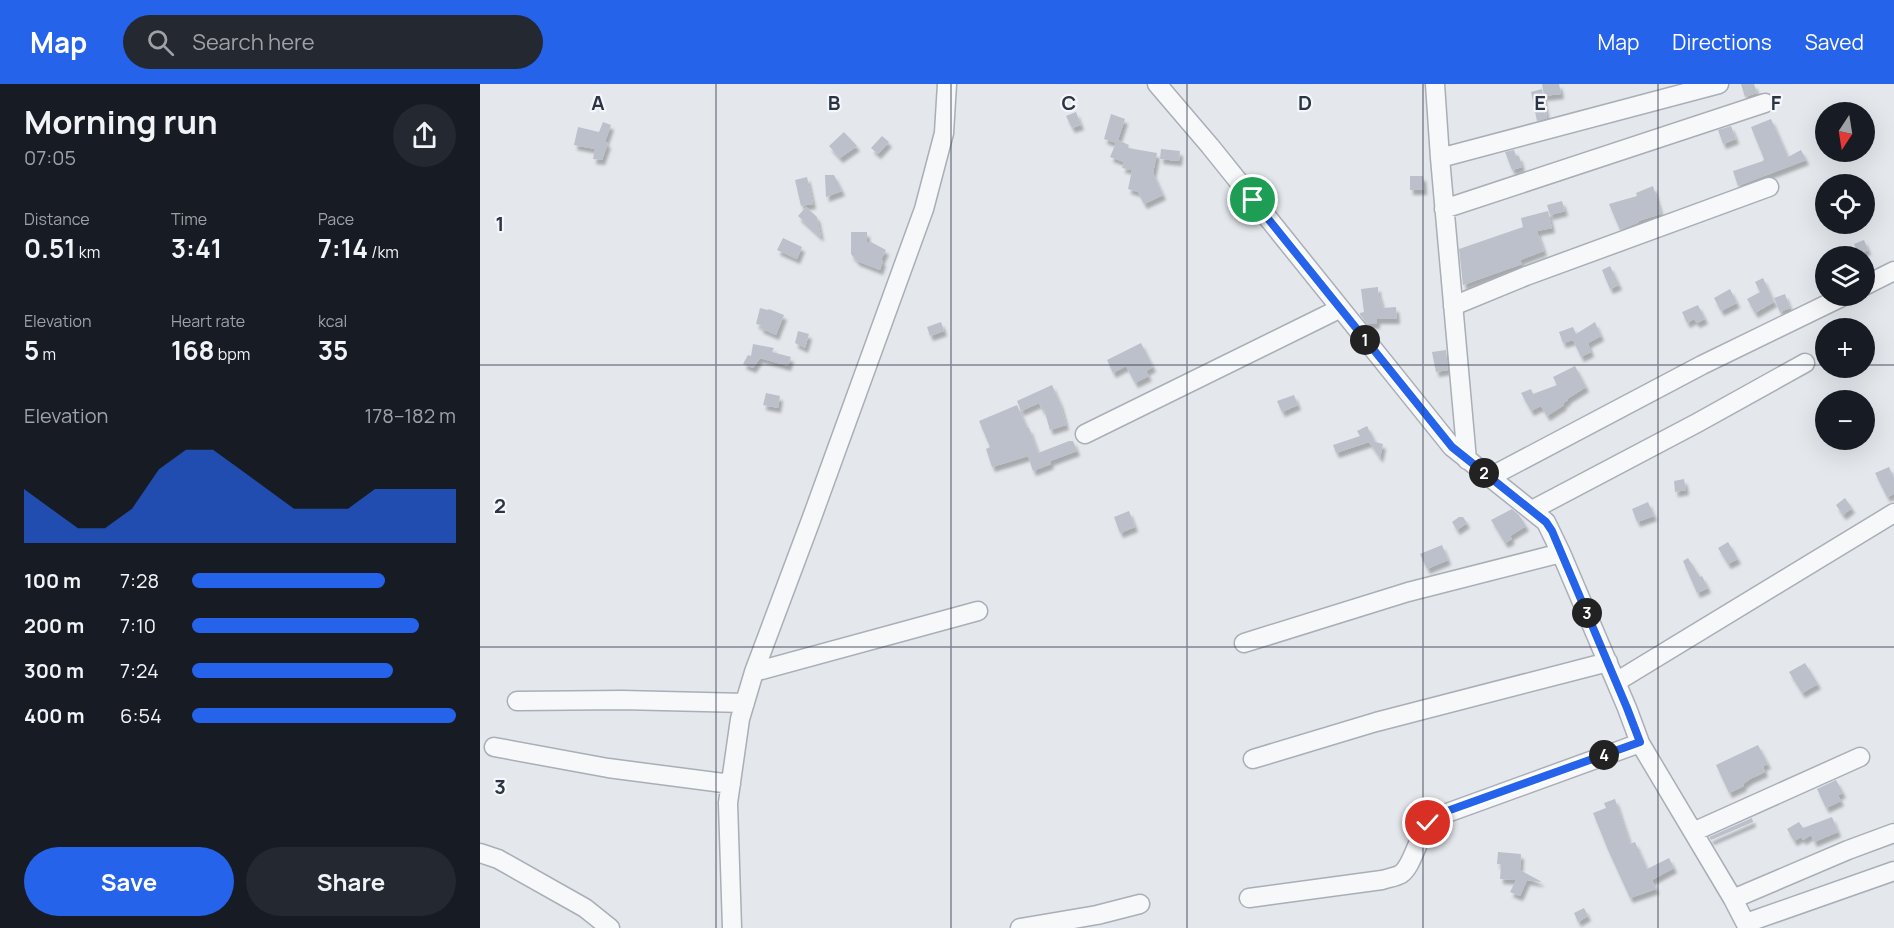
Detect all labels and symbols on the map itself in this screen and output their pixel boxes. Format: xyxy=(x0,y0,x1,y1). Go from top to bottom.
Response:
text: A xyxy=(591,89,605,116)
text: B xyxy=(828,89,841,116)
text: C xyxy=(1062,89,1076,116)
text: D xyxy=(1298,89,1312,116)
text: E xyxy=(1534,89,1546,116)
text: F xyxy=(1771,89,1782,116)
north arrow xyxy=(1815,102,1875,162)
pin xyxy=(1227,174,1278,225)
text: 1 xyxy=(496,210,504,237)
pin: 1 xyxy=(1350,325,1380,355)
pin: 2 xyxy=(1469,458,1499,488)
text: 2 xyxy=(494,492,506,519)
pin: 3 xyxy=(1572,598,1602,628)
pin: 4 xyxy=(1589,740,1619,770)
text: 3 xyxy=(494,773,506,800)
pin xyxy=(1402,797,1453,848)

